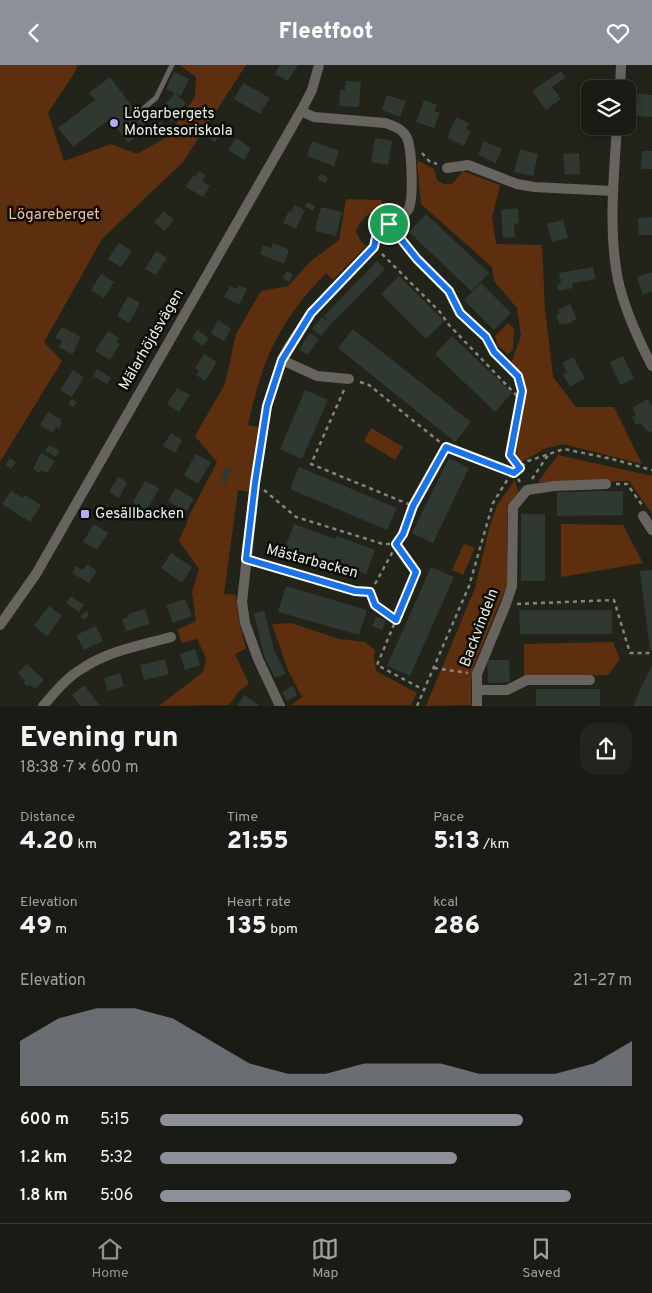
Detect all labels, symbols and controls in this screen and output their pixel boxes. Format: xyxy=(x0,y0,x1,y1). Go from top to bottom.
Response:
icon: back xyxy=(20,19,48,47)
text: Fleetfoot xyxy=(279,19,373,46)
icon: heart xyxy=(604,19,632,47)
map controls xyxy=(581,80,636,135)
button: layers xyxy=(581,80,636,135)
place label: Lögarbergets Montessoriskola xyxy=(124,105,233,141)
marker: Lögarbergets Montessoriskola xyxy=(108,117,120,129)
pin xyxy=(368,203,410,245)
park label: Lögareberget xyxy=(8,206,100,225)
icon: arrive xyxy=(375,210,403,238)
street label: Mälarhöjdsvägen xyxy=(115,286,189,394)
place label: Gesällbacken xyxy=(95,505,184,524)
marker: Gesällbacken xyxy=(79,508,91,520)
street label: Mästarbacken xyxy=(264,541,360,583)
street label: Backvindeln xyxy=(456,586,504,670)
text: Evening run xyxy=(20,721,179,757)
button: share xyxy=(580,723,632,775)
text: 18:38 · 7 × 600 m xyxy=(20,758,138,778)
text: Distance xyxy=(20,809,75,826)
text: Time xyxy=(227,809,258,826)
text: Pace xyxy=(433,809,464,826)
text: 4.20 xyxy=(20,826,74,858)
text: 21:55 xyxy=(227,826,289,858)
text: 5:13 xyxy=(433,826,480,858)
text: km xyxy=(74,836,97,853)
text: /km xyxy=(480,836,509,853)
text: Elevation xyxy=(20,894,78,911)
text: Heart rate xyxy=(227,894,291,911)
text: kcal xyxy=(433,894,458,911)
text: 49 xyxy=(20,911,52,943)
text: 135 xyxy=(227,911,267,943)
text: 286 xyxy=(433,911,480,943)
text: m xyxy=(52,921,67,938)
text: bpm xyxy=(267,921,298,938)
text: Elevation xyxy=(20,971,86,991)
text: 21–27 m xyxy=(573,971,632,991)
text: 600 m xyxy=(20,1110,69,1130)
text: 5:15 xyxy=(100,1110,129,1130)
text: 1.2 km xyxy=(20,1148,67,1168)
text: 5:32 xyxy=(100,1148,133,1168)
text: 1.8 km xyxy=(20,1186,67,1206)
text: 5:06 xyxy=(100,1186,133,1206)
tab: Home xyxy=(91,1235,129,1282)
tab: Map xyxy=(311,1235,339,1282)
tab: Saved xyxy=(522,1235,561,1282)

